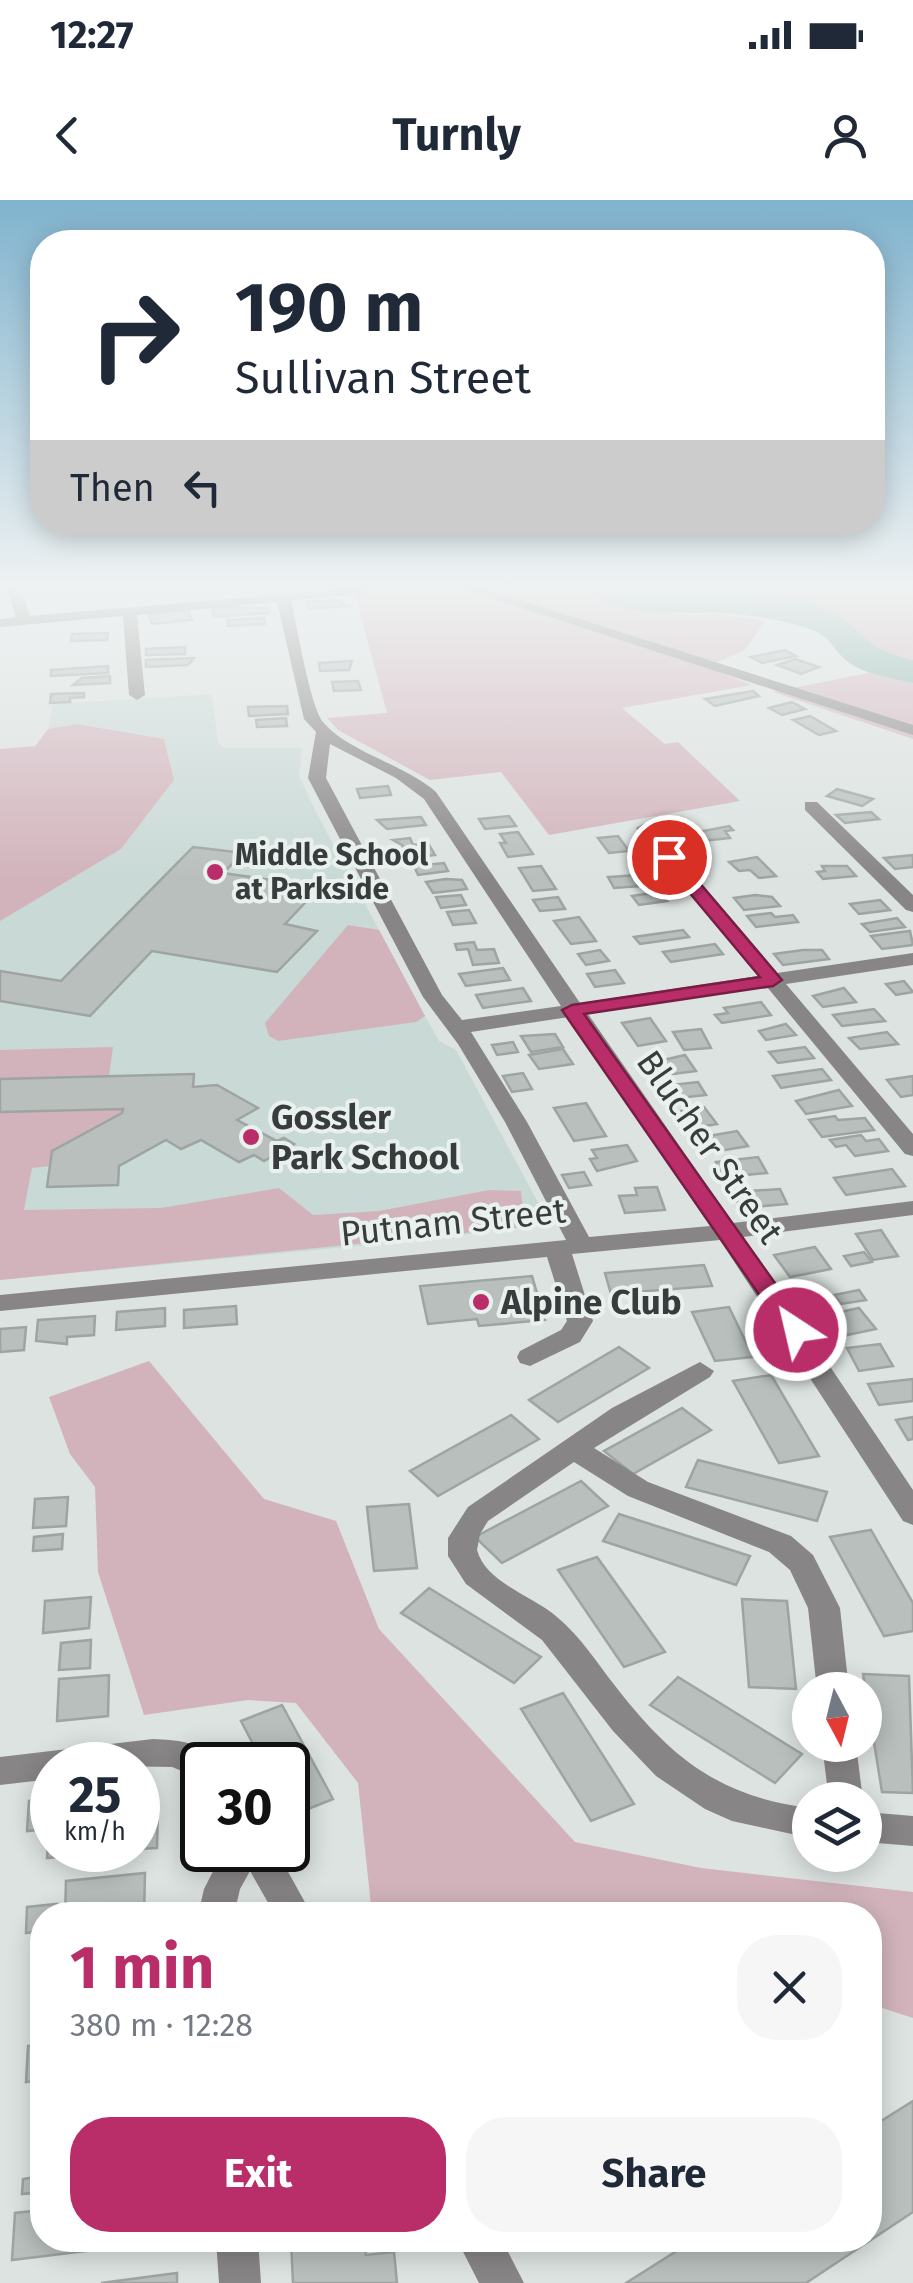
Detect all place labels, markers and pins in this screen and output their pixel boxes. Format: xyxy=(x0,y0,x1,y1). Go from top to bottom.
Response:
pin xyxy=(627,815,712,900)
place label: Middle School at Parkside xyxy=(235,837,428,907)
marker: Middle School at Parkside xyxy=(204,861,226,883)
place label: Gossler Park School xyxy=(271,1096,460,1178)
marker: Gossler Park School xyxy=(240,1126,262,1148)
place label: Alpine Club xyxy=(500,1281,682,1323)
marker: Alpine Club xyxy=(470,1291,492,1313)

